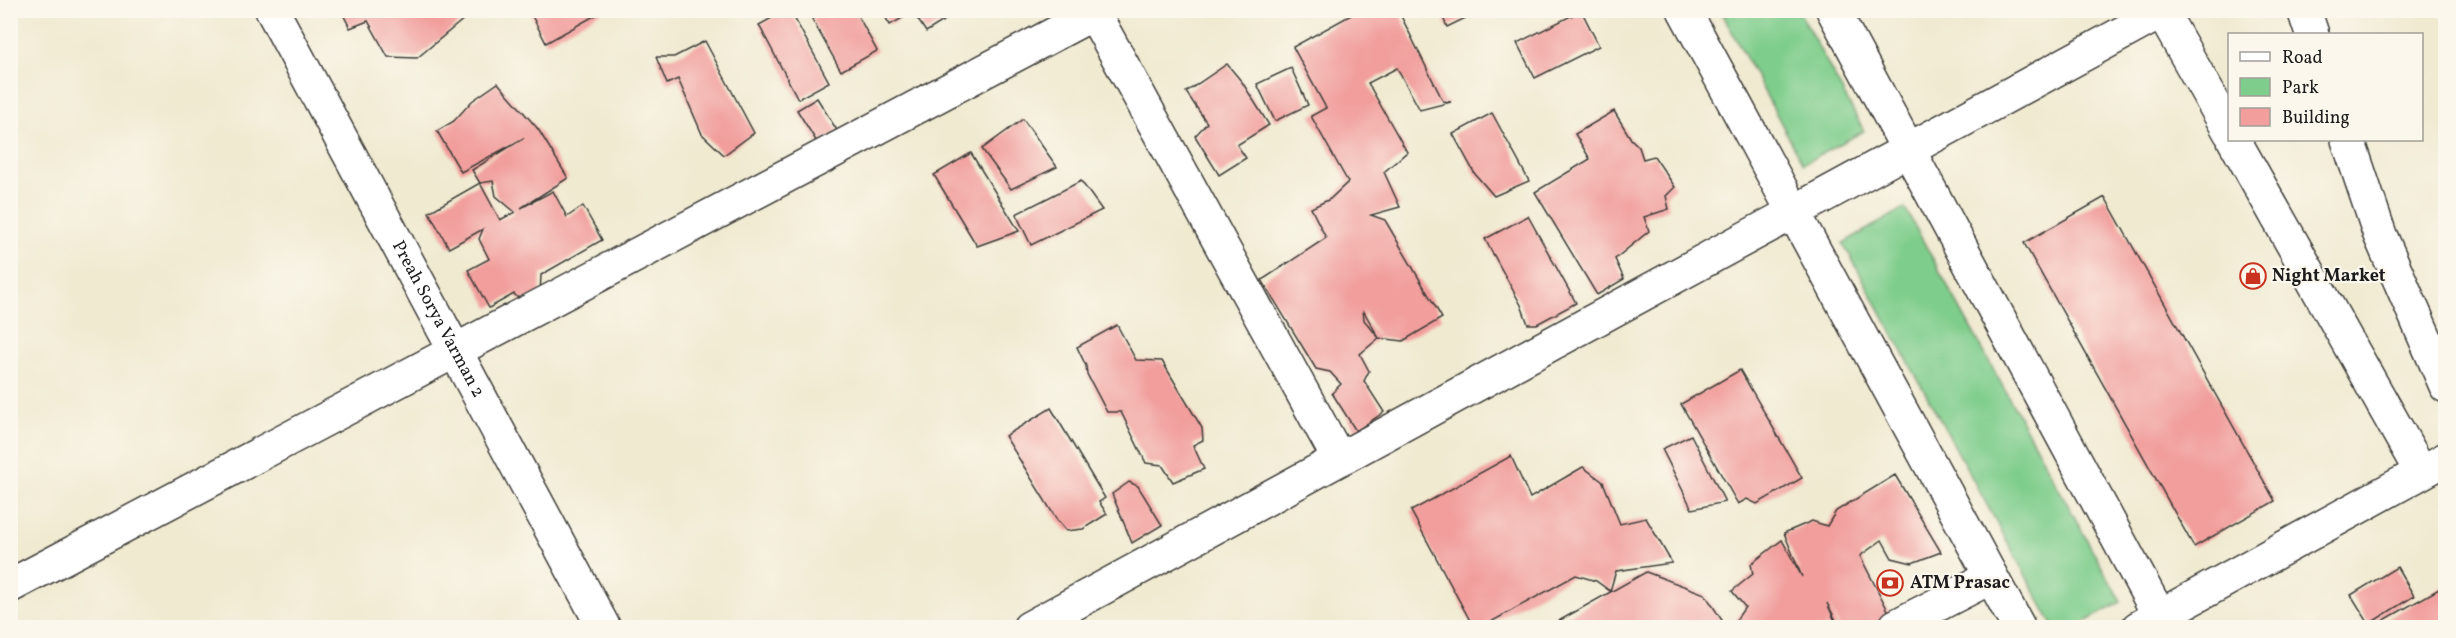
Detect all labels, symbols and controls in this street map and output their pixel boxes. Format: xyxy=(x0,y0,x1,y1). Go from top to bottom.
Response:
legend xyxy=(2228,33,2423,141)
text: Road xyxy=(2282,46,2323,71)
text: Park xyxy=(2282,76,2319,101)
text: Building xyxy=(2282,106,2350,131)
street label: Preah Sorya Varman 2 xyxy=(386,236,491,402)
shop icon: Night Market xyxy=(2238,261,2268,291)
place label: Night Market xyxy=(2272,264,2386,289)
bank icon: ATM Prasac xyxy=(1875,568,1905,598)
place label: ATM Prasac xyxy=(1910,571,2010,596)

